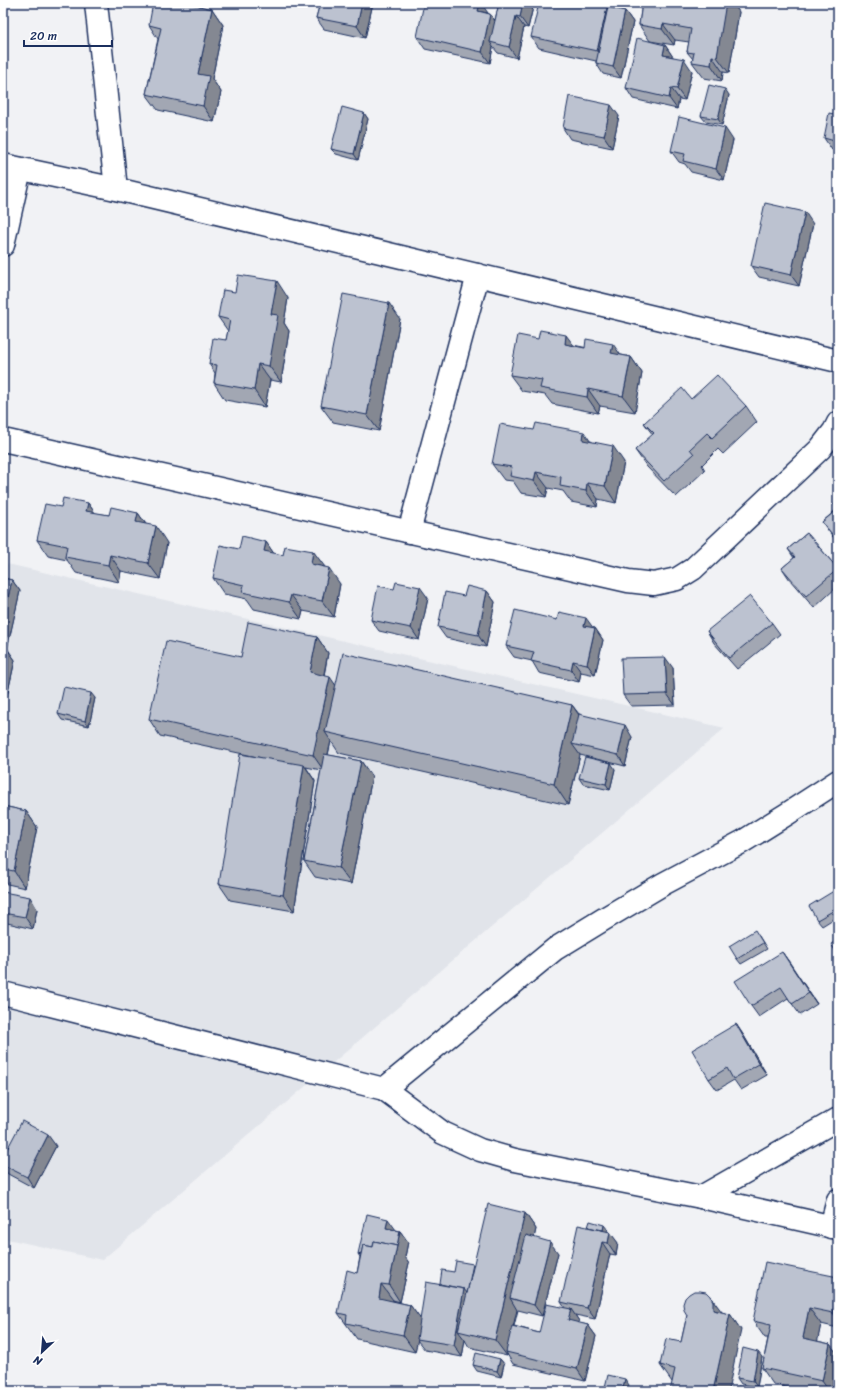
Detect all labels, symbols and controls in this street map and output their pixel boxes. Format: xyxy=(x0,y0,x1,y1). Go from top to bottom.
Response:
scale bar xyxy=(24,22,112,48)
text: 20 m xyxy=(30,25,57,47)
north arrow xyxy=(22,1332,62,1372)
text: N xyxy=(30,1350,46,1371)

